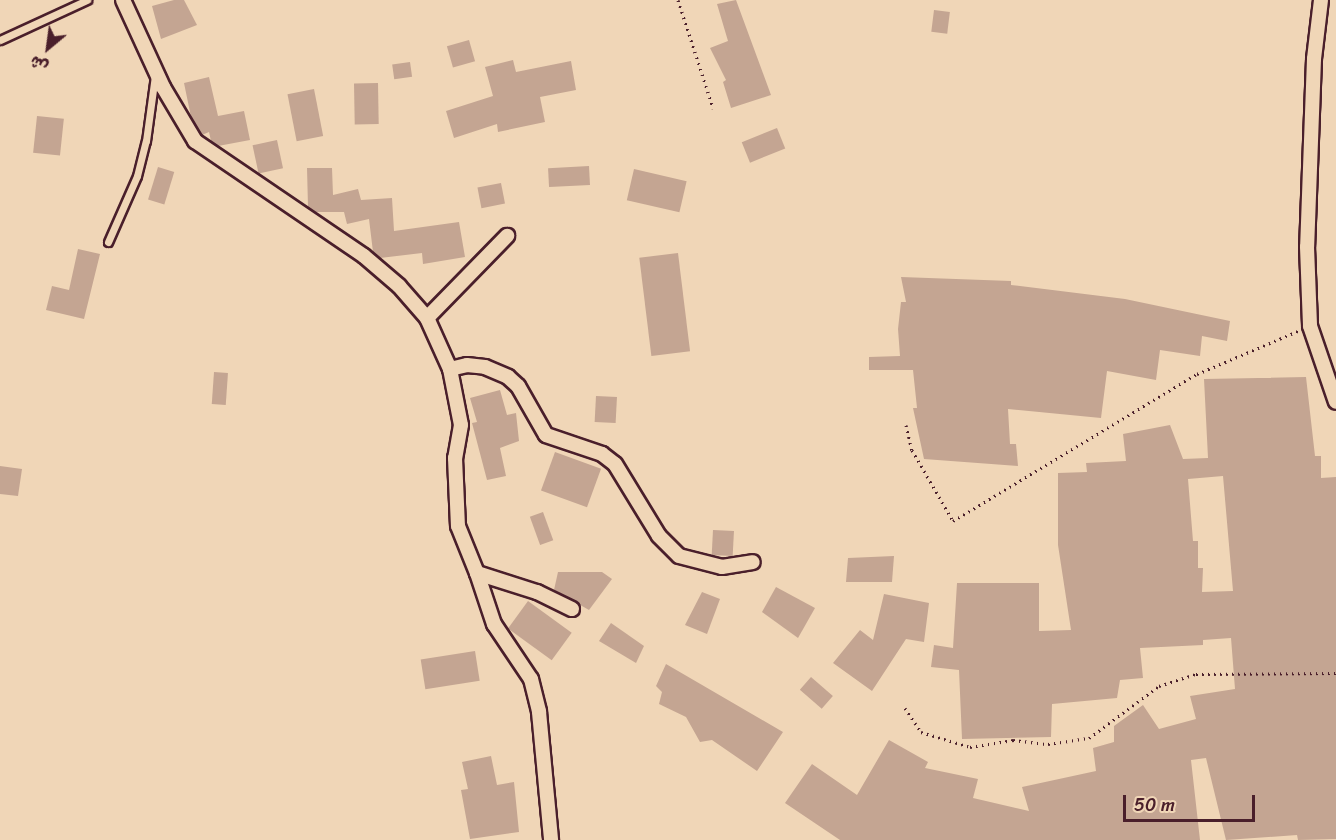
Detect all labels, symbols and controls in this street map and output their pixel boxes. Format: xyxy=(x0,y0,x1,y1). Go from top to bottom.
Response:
north arrow xyxy=(18,18,78,78)
text: ش xyxy=(24,47,54,81)
scale bar xyxy=(1126,783,1258,821)
text: 50 m xyxy=(1134,789,1175,821)

